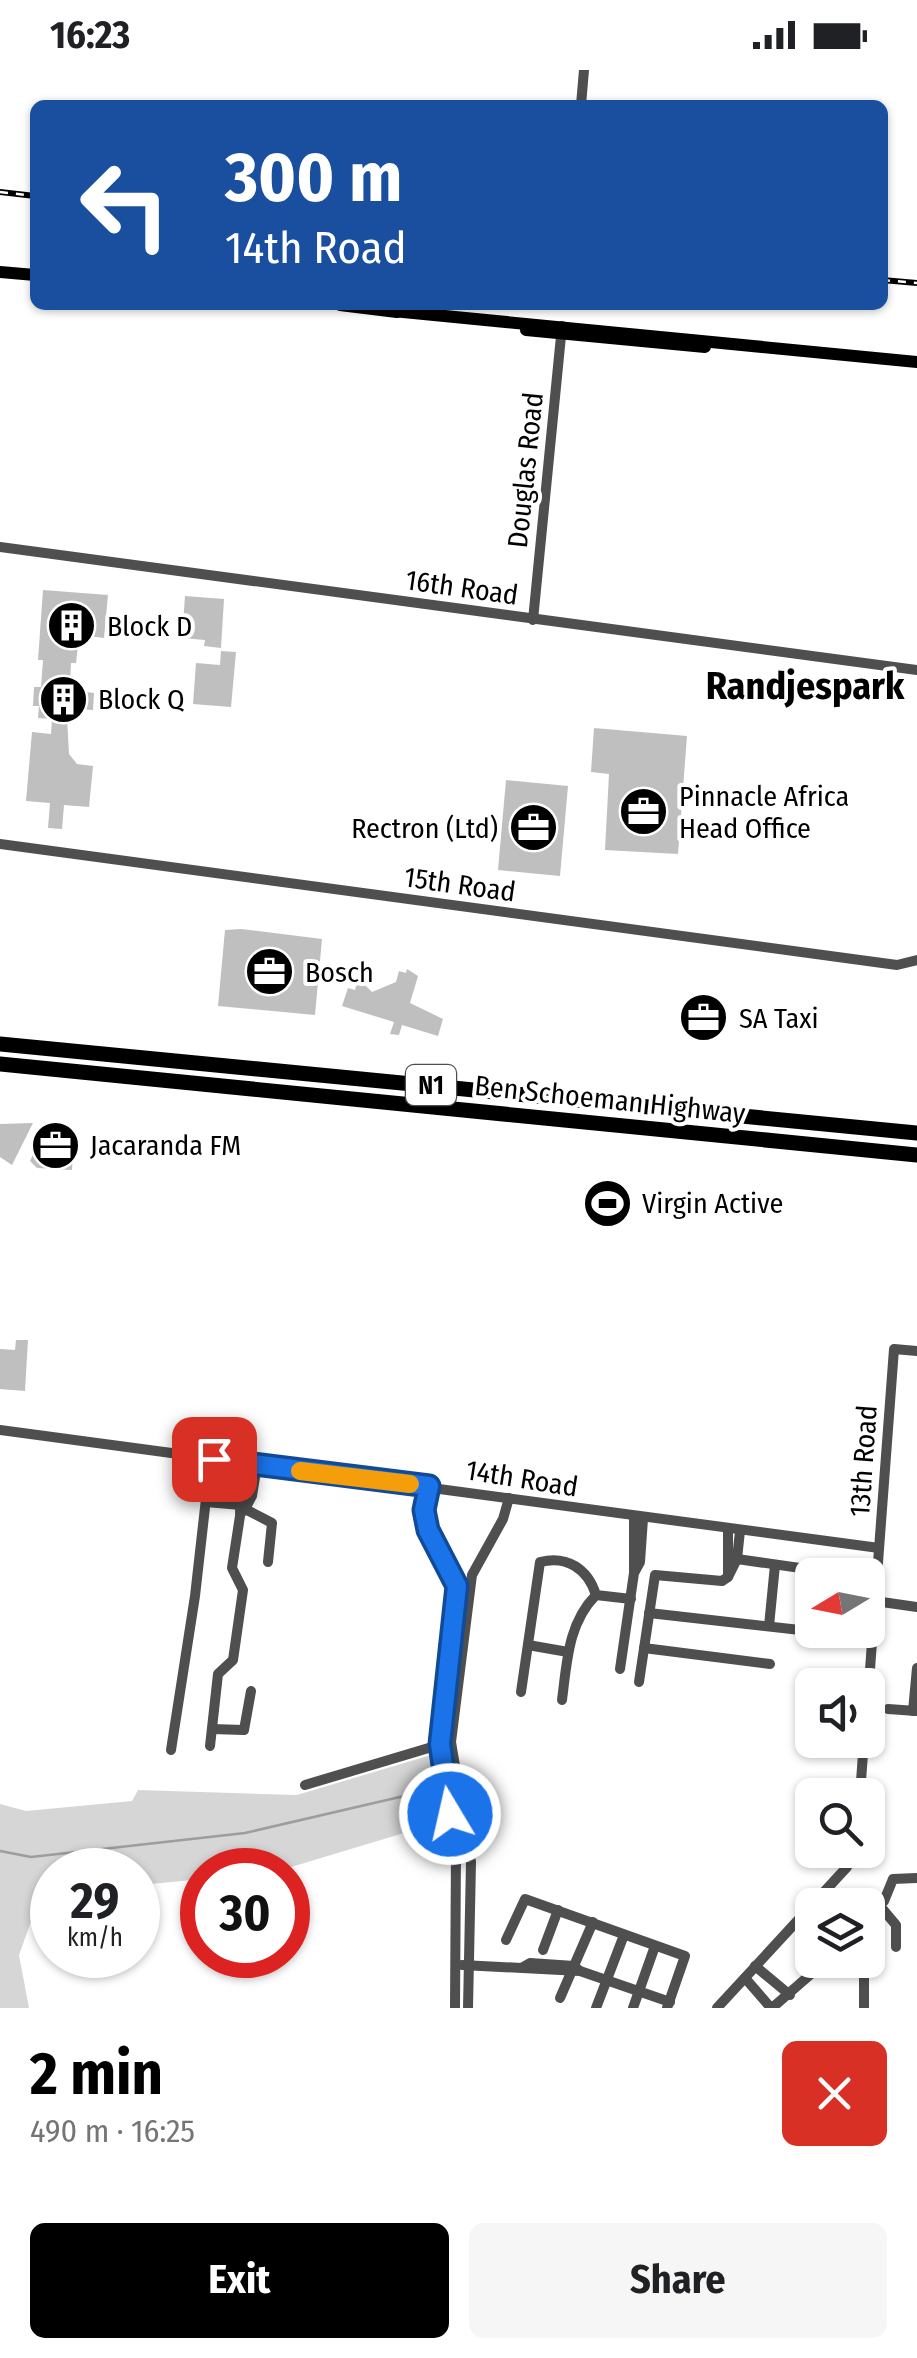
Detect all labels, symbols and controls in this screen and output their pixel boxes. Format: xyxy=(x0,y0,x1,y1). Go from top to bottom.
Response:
text: 16:23 xyxy=(50,12,130,58)
text: 300 m xyxy=(225,136,403,220)
icon: left xyxy=(60,140,190,270)
text: 14th Road xyxy=(225,221,407,275)
street label: Douglas Road xyxy=(501,391,550,549)
street label: 16th Road xyxy=(404,563,520,612)
building icon: Block D xyxy=(46,600,98,652)
place label: Block D xyxy=(107,610,192,643)
district label: Randjespark xyxy=(706,663,905,709)
building icon: Block Q xyxy=(37,673,89,725)
place label: Block Q xyxy=(98,683,185,716)
place label: Pinnacle Africa Head Office xyxy=(679,780,849,845)
office icon: Pinnacle Africa Head Office xyxy=(618,786,670,838)
office icon: Rectron (Ltd) xyxy=(507,802,559,854)
place label: Rectron (Ltd) xyxy=(351,812,498,845)
street label: 15th Road xyxy=(402,860,518,909)
office icon: Bosch xyxy=(244,946,296,998)
place label: Bosch xyxy=(305,956,374,989)
office icon: SA Taxi xyxy=(678,992,730,1044)
place label: SA Taxi xyxy=(739,1002,819,1035)
road number: N1 xyxy=(406,1065,456,1105)
street label: Ben Schoeman Highway xyxy=(473,1069,747,1130)
office icon: Jacaranda FM xyxy=(29,1119,81,1171)
place label: Jacaranda FM xyxy=(90,1129,241,1162)
sports icon: Virgin Active xyxy=(581,1177,633,1229)
place label: Virgin Active xyxy=(642,1187,783,1220)
street label: 13th Road xyxy=(843,1404,884,1518)
pin xyxy=(172,1417,257,1502)
icon: arrive xyxy=(187,1432,242,1487)
street label: 14th Road xyxy=(464,1453,580,1504)
north arrow xyxy=(795,1558,885,1648)
map controls xyxy=(795,1558,885,1978)
button: sound xyxy=(795,1668,885,1758)
position arrow xyxy=(398,1762,502,1866)
button: search xyxy=(795,1778,885,1868)
speed limit sign: 30 xyxy=(180,1848,310,1978)
text: 29 xyxy=(71,1871,119,1931)
button: layers xyxy=(795,1888,885,1978)
text: km/h xyxy=(67,1923,123,1953)
text: 2 min xyxy=(30,2038,163,2110)
button: close xyxy=(782,2041,887,2146)
text: 490 m · 16:25 xyxy=(30,2112,195,2150)
button: Exit xyxy=(30,2223,449,2338)
button: Share xyxy=(469,2223,887,2338)

